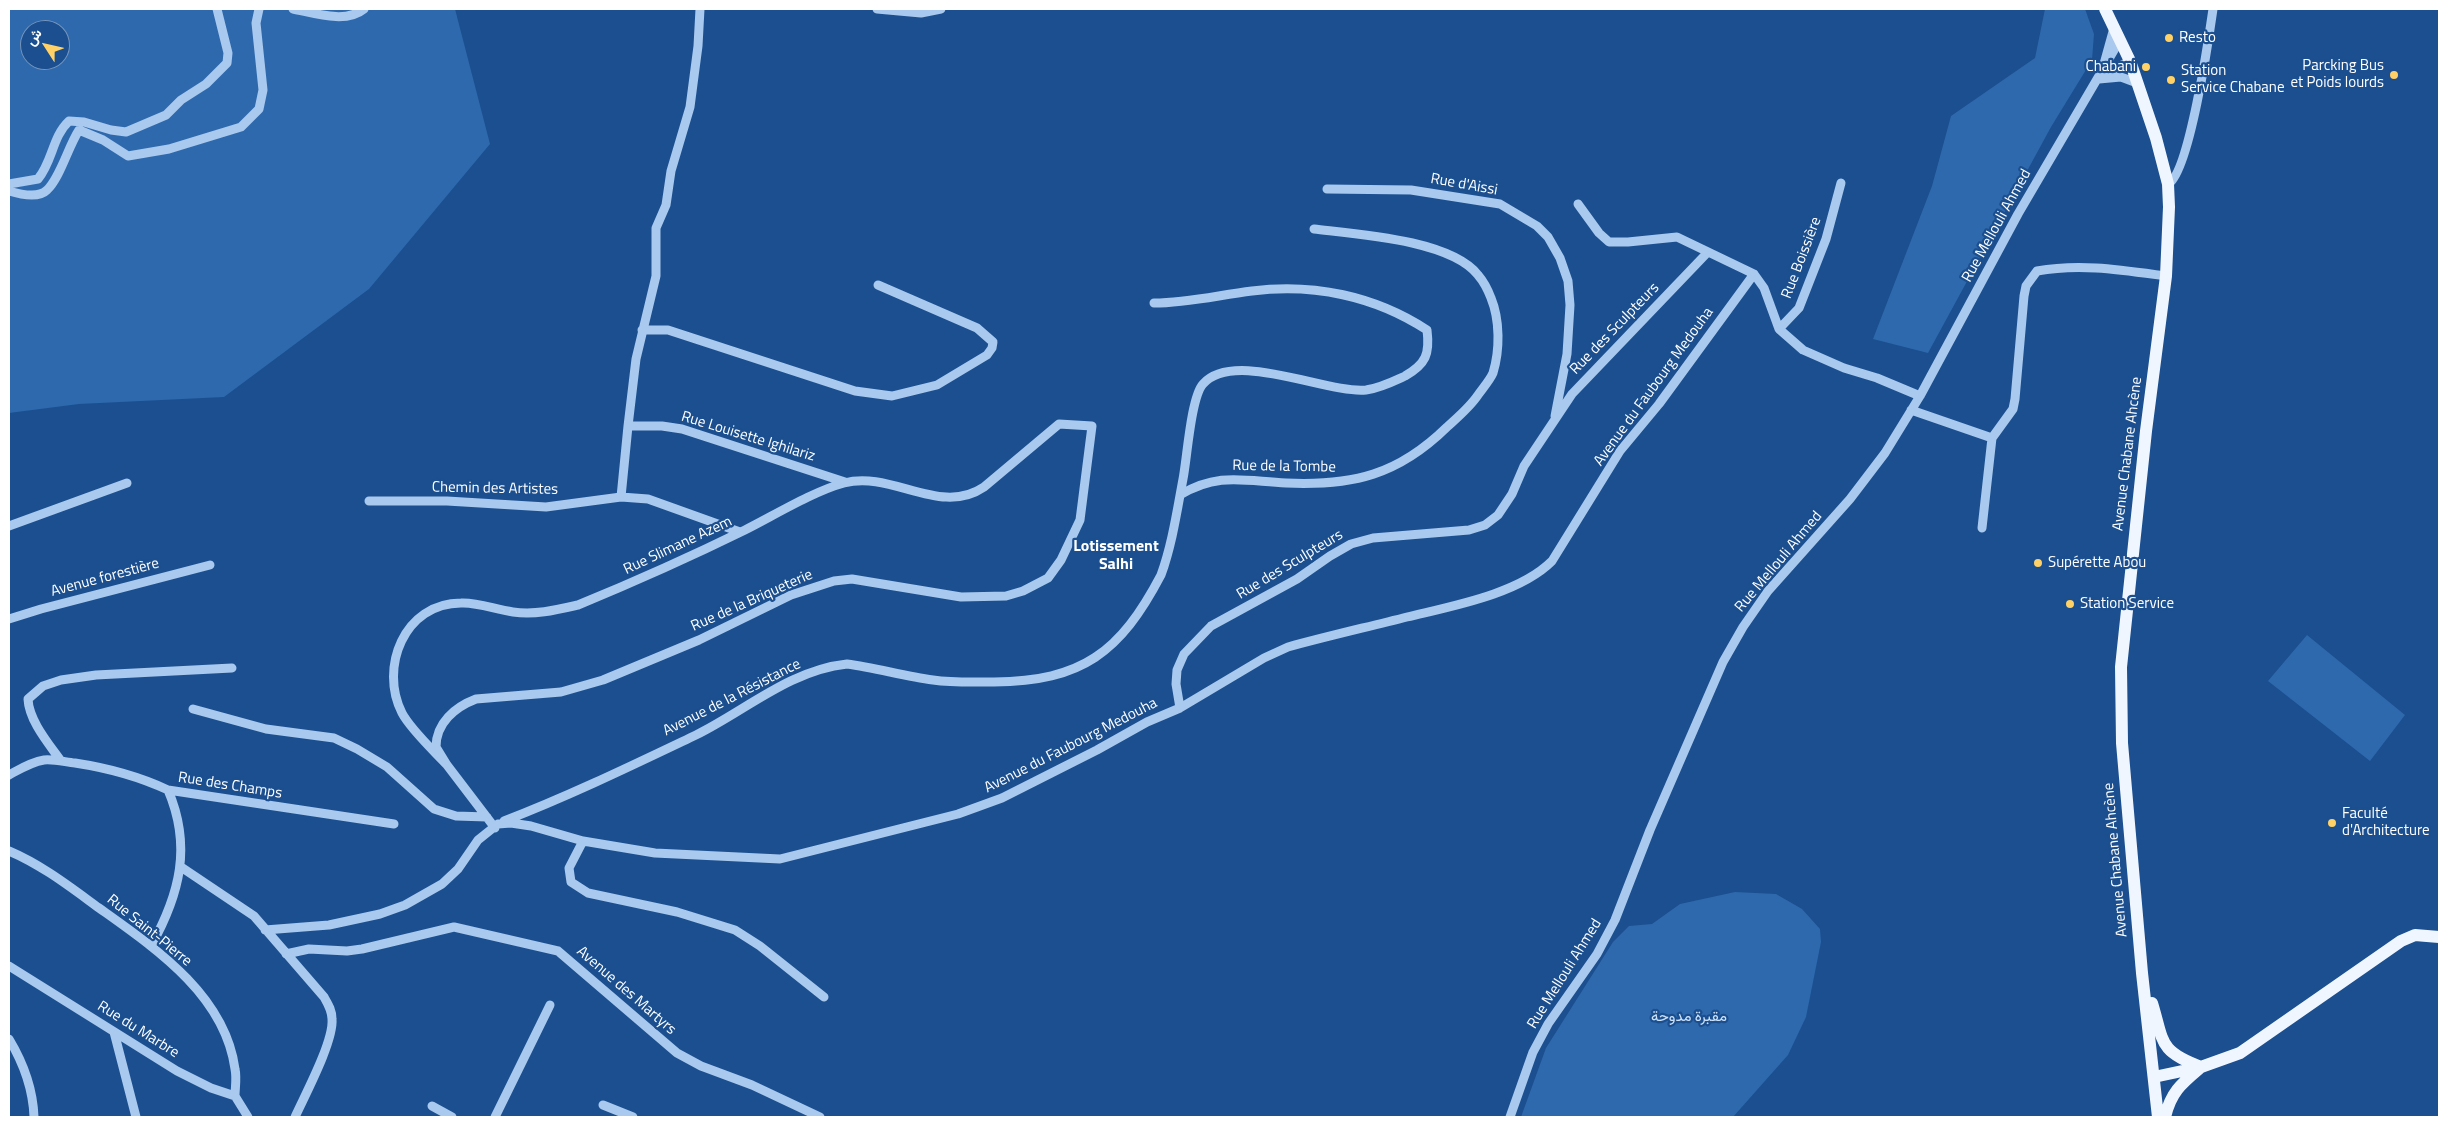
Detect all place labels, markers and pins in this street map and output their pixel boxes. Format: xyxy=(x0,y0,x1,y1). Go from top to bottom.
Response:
place label: Resto xyxy=(2179,29,2216,47)
marker: Resto xyxy=(2163,32,2175,44)
place label: Parcking Bus et Poids lourds xyxy=(2290,57,2384,92)
place label: Chabani xyxy=(2086,58,2136,76)
marker: Chabani xyxy=(2140,61,2152,73)
place label: Station Service Chabane xyxy=(2181,62,2284,97)
marker: Parcking Bus et Poids lourds xyxy=(2388,69,2400,81)
marker: Station Service Chabane xyxy=(2165,74,2177,86)
place label: Supérette Abou xyxy=(2048,554,2146,572)
marker: Supérette Abou xyxy=(2032,557,2044,569)
place label: Station Service xyxy=(2080,595,2174,613)
marker: Station Service xyxy=(2064,598,2076,610)
place label: Faculté d'Architecture xyxy=(2342,805,2429,840)
marker: Faculté d'Architecture xyxy=(2326,817,2338,829)

